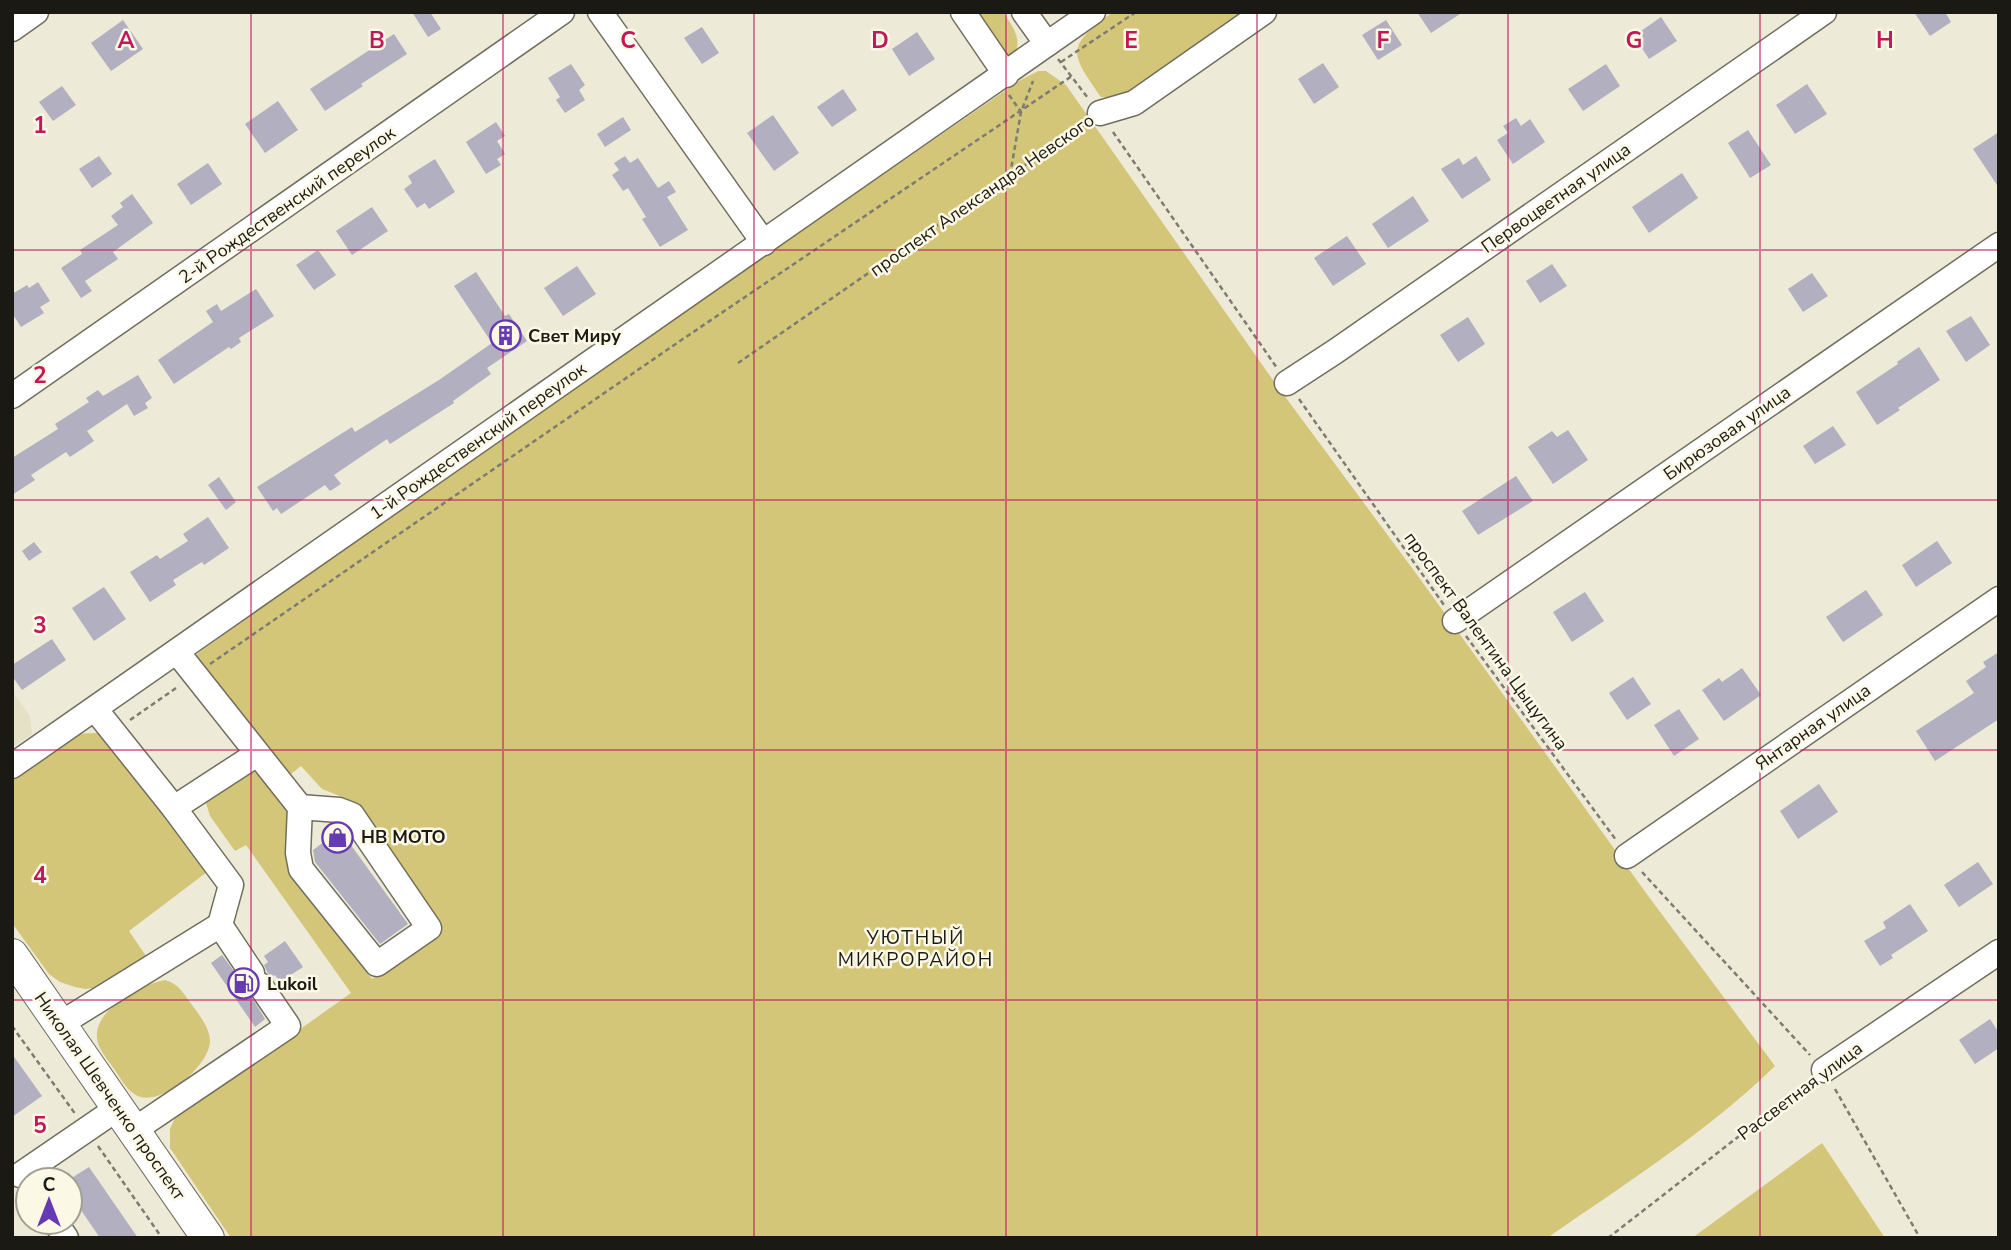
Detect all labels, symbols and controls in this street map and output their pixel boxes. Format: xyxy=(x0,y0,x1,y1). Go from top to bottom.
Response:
text: A xyxy=(117,25,135,56)
text: B xyxy=(369,25,385,56)
text: C xyxy=(620,25,636,56)
text: D xyxy=(871,25,889,56)
text: E xyxy=(1124,25,1138,56)
text: F xyxy=(1377,25,1390,56)
text: G xyxy=(1626,25,1642,56)
text: H xyxy=(1876,25,1894,56)
street label: проспект Александра Невского xyxy=(865,108,1099,282)
text: 1 xyxy=(33,110,47,141)
street label: 2-й Рождественский переулок xyxy=(174,121,400,289)
street label: Первоцветная улица xyxy=(1477,137,1635,259)
building icon: Свет Миру xyxy=(488,319,522,353)
place label: Свет Миру xyxy=(528,324,621,348)
street label: 1-й Рождественский переулок xyxy=(365,357,591,525)
text: 2 xyxy=(33,360,47,391)
street label: Бирюзовая улица xyxy=(1659,380,1795,486)
street label: проспект Валентина Цыцугина xyxy=(1399,527,1573,755)
text: 3 xyxy=(33,610,47,641)
street label: Янтарная улица xyxy=(1750,678,1876,776)
shop icon: HB MOTO xyxy=(321,820,355,854)
place label: HB MOTO xyxy=(361,825,446,849)
text: 4 xyxy=(33,860,47,891)
district label: УЮТНЫЙ МИКРОРАЙОН xyxy=(838,925,994,973)
fuel station icon: Lukoil xyxy=(227,967,261,1001)
place label: Lukoil xyxy=(267,972,318,996)
street label: Николая Шевченко проспект xyxy=(29,987,191,1205)
street label: Рассветная улица xyxy=(1733,1036,1867,1146)
text: 5 xyxy=(33,1110,47,1141)
north arrow xyxy=(14,1166,84,1236)
text: С xyxy=(43,1172,56,1198)

